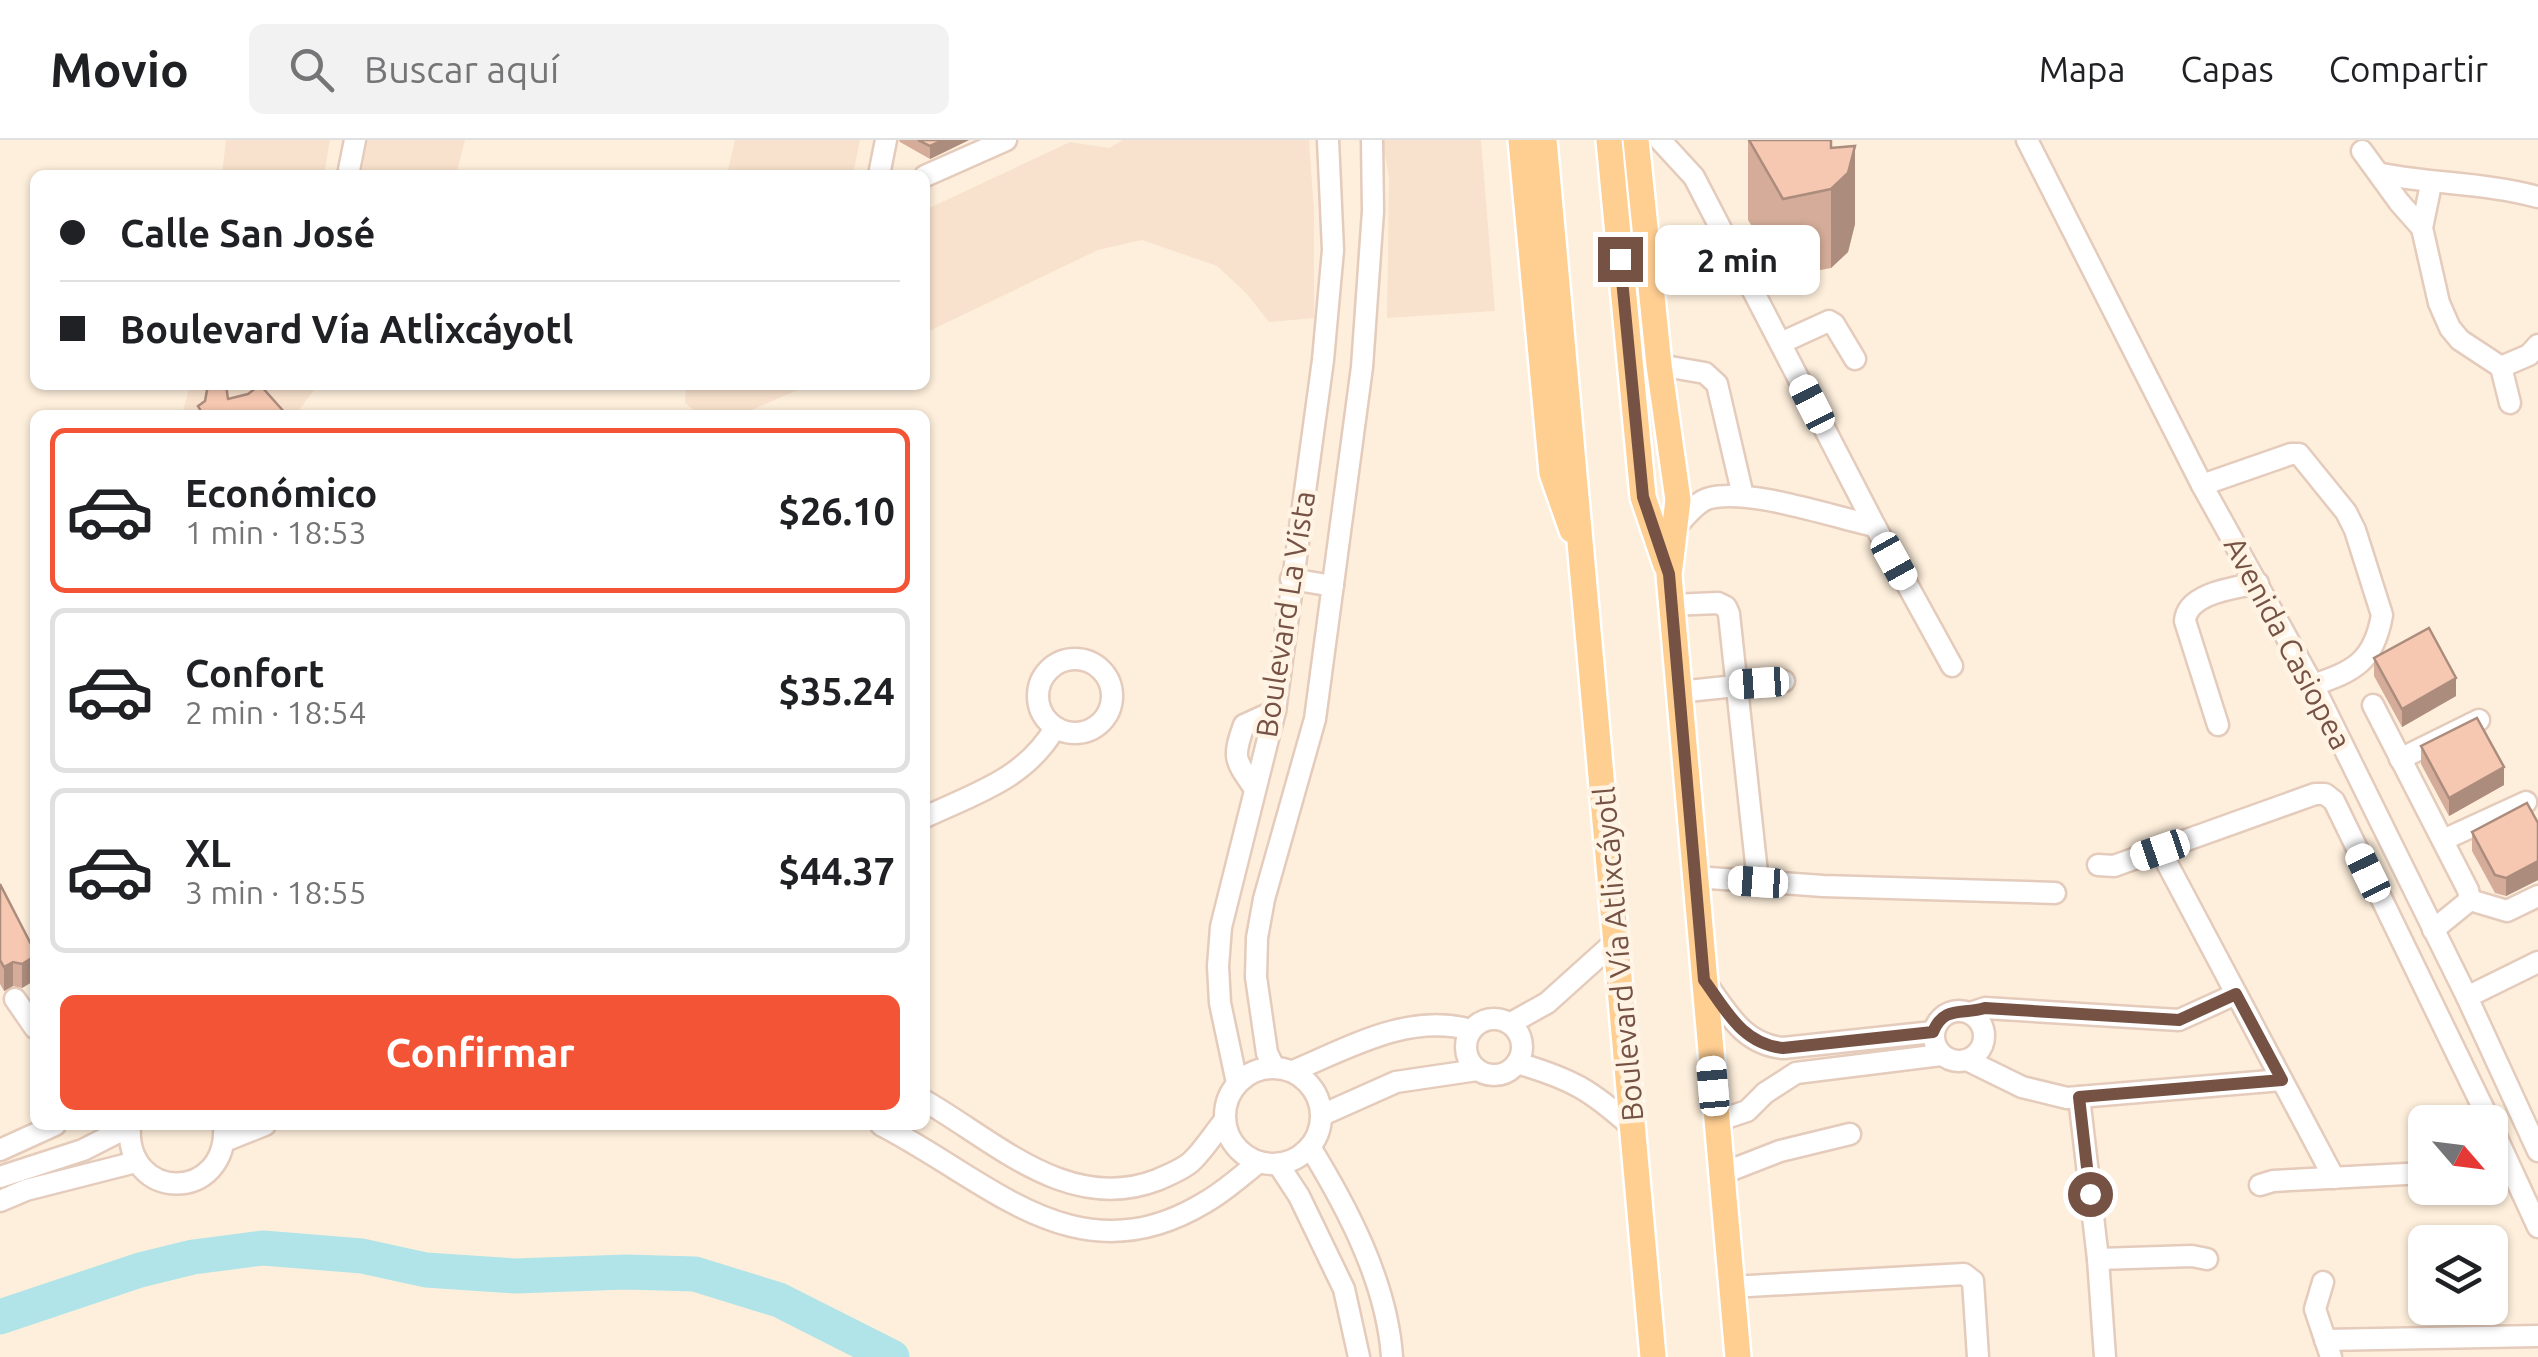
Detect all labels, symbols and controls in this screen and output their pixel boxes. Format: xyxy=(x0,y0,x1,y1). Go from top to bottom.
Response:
search box xyxy=(249,24,949,114)
text: Movio xyxy=(50,42,189,96)
icon: search xyxy=(284,42,339,97)
text: Buscar aquí xyxy=(364,48,559,90)
text: Mapa xyxy=(2039,49,2126,89)
text: Capas xyxy=(2181,49,2274,89)
text: Compartir xyxy=(2329,49,2488,89)
text: Calle San José xyxy=(120,212,375,254)
callout: 2 min xyxy=(1655,224,1820,294)
route end xyxy=(1598,237,1643,282)
text: 2 min xyxy=(1697,242,1778,278)
text: Boulevard Vía Atlixcáyotl xyxy=(120,308,573,350)
car xyxy=(1785,370,1839,438)
icon: car xyxy=(65,466,155,556)
text: Económico xyxy=(185,472,377,514)
street label: Boulevard La Vista xyxy=(1249,488,1321,740)
text: $26.10 xyxy=(778,490,895,532)
text: 1 min · 18:53 xyxy=(185,514,367,550)
car xyxy=(1866,527,1922,595)
street label: Avenida Casiopea xyxy=(2218,531,2358,755)
icon: car xyxy=(65,646,155,736)
text: Confort xyxy=(185,652,324,694)
car xyxy=(1728,666,1790,700)
text: $35.24 xyxy=(778,670,895,712)
text: 2 min · 18:54 xyxy=(185,694,367,730)
street label: Boulevard Vía Atlixcáyotl xyxy=(1586,785,1650,1123)
icon: car xyxy=(65,826,155,916)
car xyxy=(2127,826,2193,874)
text: XL xyxy=(185,832,231,874)
car xyxy=(2341,839,2395,907)
text: $44.37 xyxy=(778,850,895,892)
car xyxy=(1727,865,1789,899)
text: 3 min · 18:55 xyxy=(185,874,367,910)
button: Confirmar xyxy=(60,995,900,1110)
car xyxy=(1695,1055,1731,1117)
north arrow xyxy=(2408,1105,2508,1205)
map controls xyxy=(2408,1105,2508,1325)
route start xyxy=(2068,1172,2113,1217)
button: layers xyxy=(2408,1225,2508,1325)

